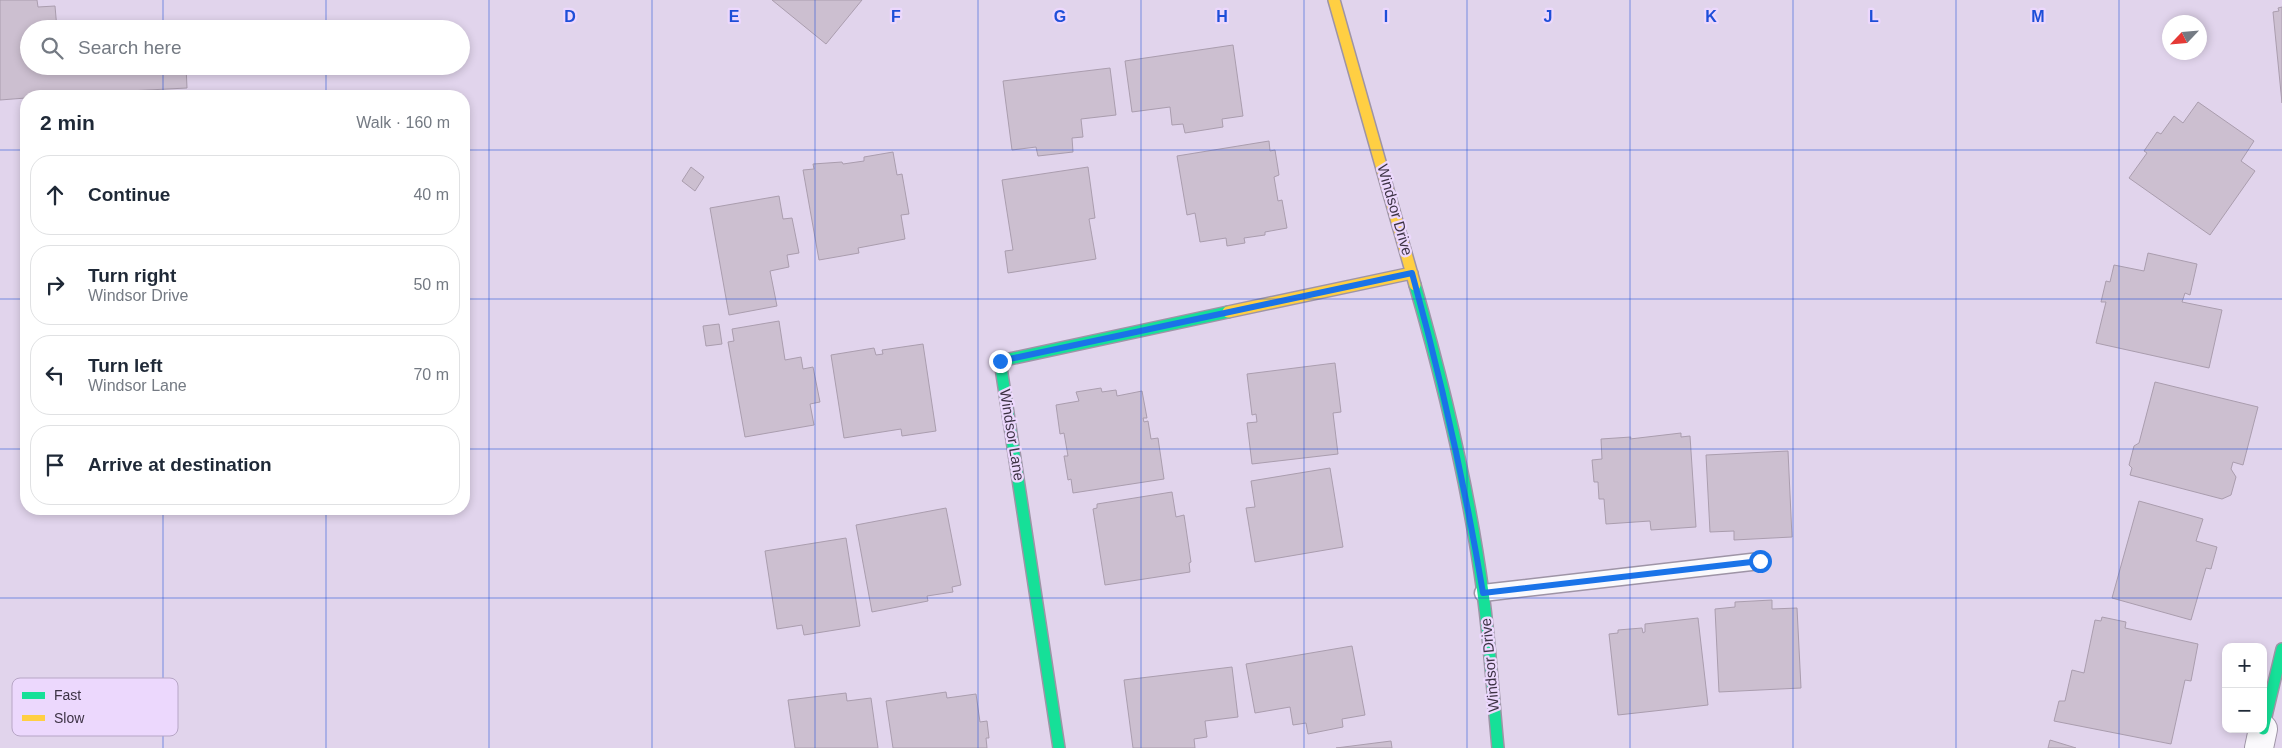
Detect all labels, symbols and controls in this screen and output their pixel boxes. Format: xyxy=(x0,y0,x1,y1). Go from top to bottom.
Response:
text: D xyxy=(564,8,576,25)
text: E xyxy=(729,8,740,25)
text: F xyxy=(891,8,901,25)
text: G xyxy=(1054,8,1066,25)
text: H xyxy=(1216,8,1228,25)
text: I xyxy=(1384,8,1388,25)
text: J xyxy=(1544,8,1552,25)
text: K xyxy=(1705,8,1717,25)
text: L xyxy=(1869,8,1879,25)
text: M xyxy=(2031,8,2045,25)
north arrow xyxy=(2162,15,2207,60)
search box xyxy=(20,20,470,75)
icon: search xyxy=(38,34,66,62)
text: Search here xyxy=(78,37,182,58)
text: 2 min xyxy=(40,111,95,134)
text: Walk · 160 m xyxy=(356,114,450,131)
street label: Windsor Drive xyxy=(1374,162,1417,257)
icon: ahead xyxy=(41,181,69,209)
text: Continue xyxy=(88,184,170,205)
text: 40 m xyxy=(413,186,449,203)
text: Turn right xyxy=(88,265,176,286)
icon: right xyxy=(41,271,69,299)
text: 50 m xyxy=(413,276,449,293)
text: Windsor Drive xyxy=(88,287,188,304)
route end xyxy=(989,350,1012,373)
text: Turn left xyxy=(88,355,163,376)
icon: left xyxy=(41,361,69,389)
text: 70 m xyxy=(413,366,449,383)
text: Windsor Lane xyxy=(88,377,187,394)
street label: Windsor Lane xyxy=(997,388,1028,482)
icon: arrive xyxy=(41,451,69,479)
text: Arrive at destination xyxy=(88,454,272,475)
route start xyxy=(1749,550,1772,573)
street label: Windsor Drive xyxy=(1477,617,1502,713)
map controls xyxy=(2222,643,2267,733)
button: + xyxy=(2222,643,2267,688)
legend xyxy=(12,678,178,736)
text: Fast xyxy=(54,687,81,703)
button: − xyxy=(2222,688,2267,733)
text: Slow xyxy=(54,710,85,726)

